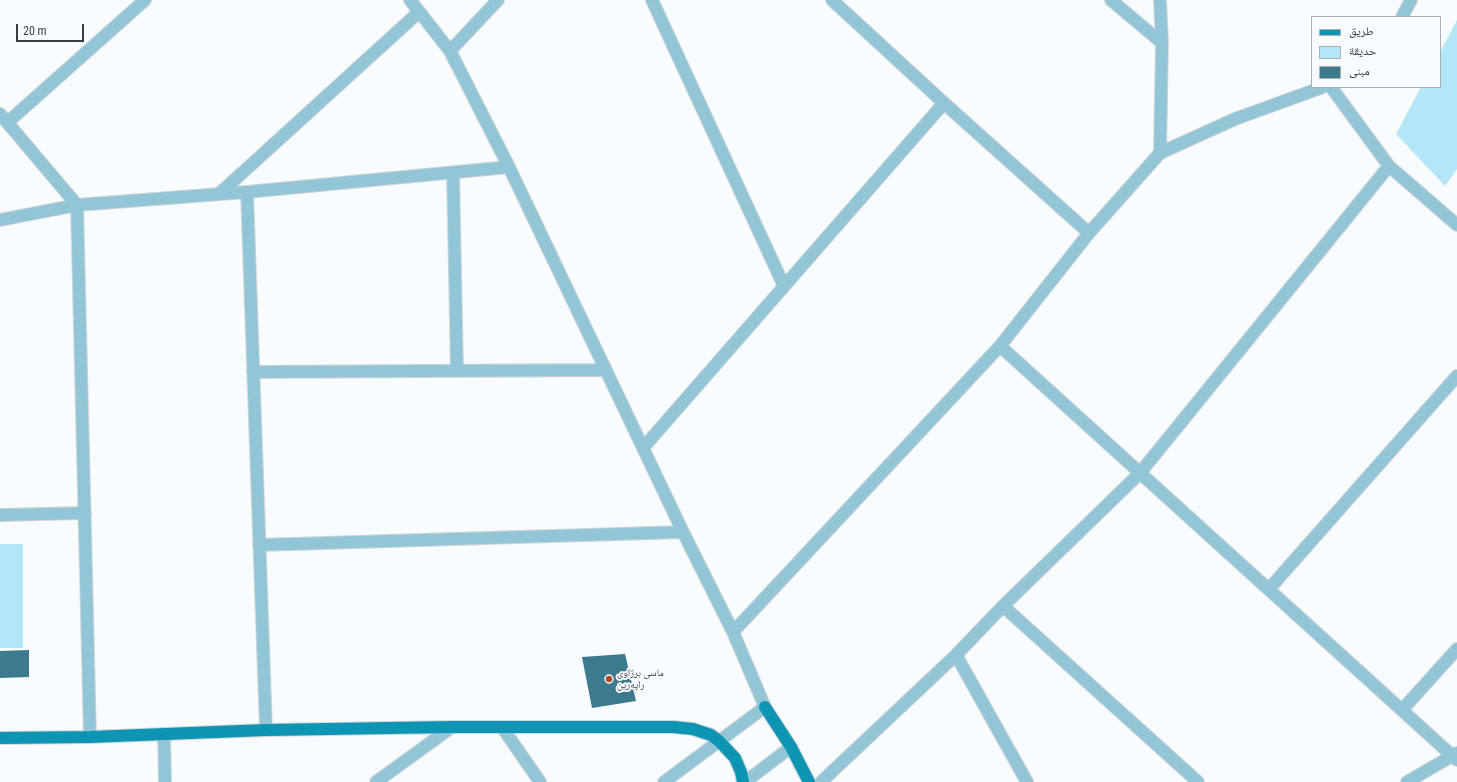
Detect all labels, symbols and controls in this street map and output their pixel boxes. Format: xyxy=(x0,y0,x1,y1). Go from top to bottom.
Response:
scale bar xyxy=(18,16,86,42)
legend xyxy=(1311,16,1441,88)
text: 20 m xyxy=(23,24,47,38)
text: طريق xyxy=(1349,24,1374,38)
text: حديقة xyxy=(1349,44,1377,58)
text: مبنى xyxy=(1349,64,1370,78)
place label: ماسی برژاوی راپەرین xyxy=(617,667,664,690)
marker: ماسی برژاوی راپەرین xyxy=(604,674,614,684)

